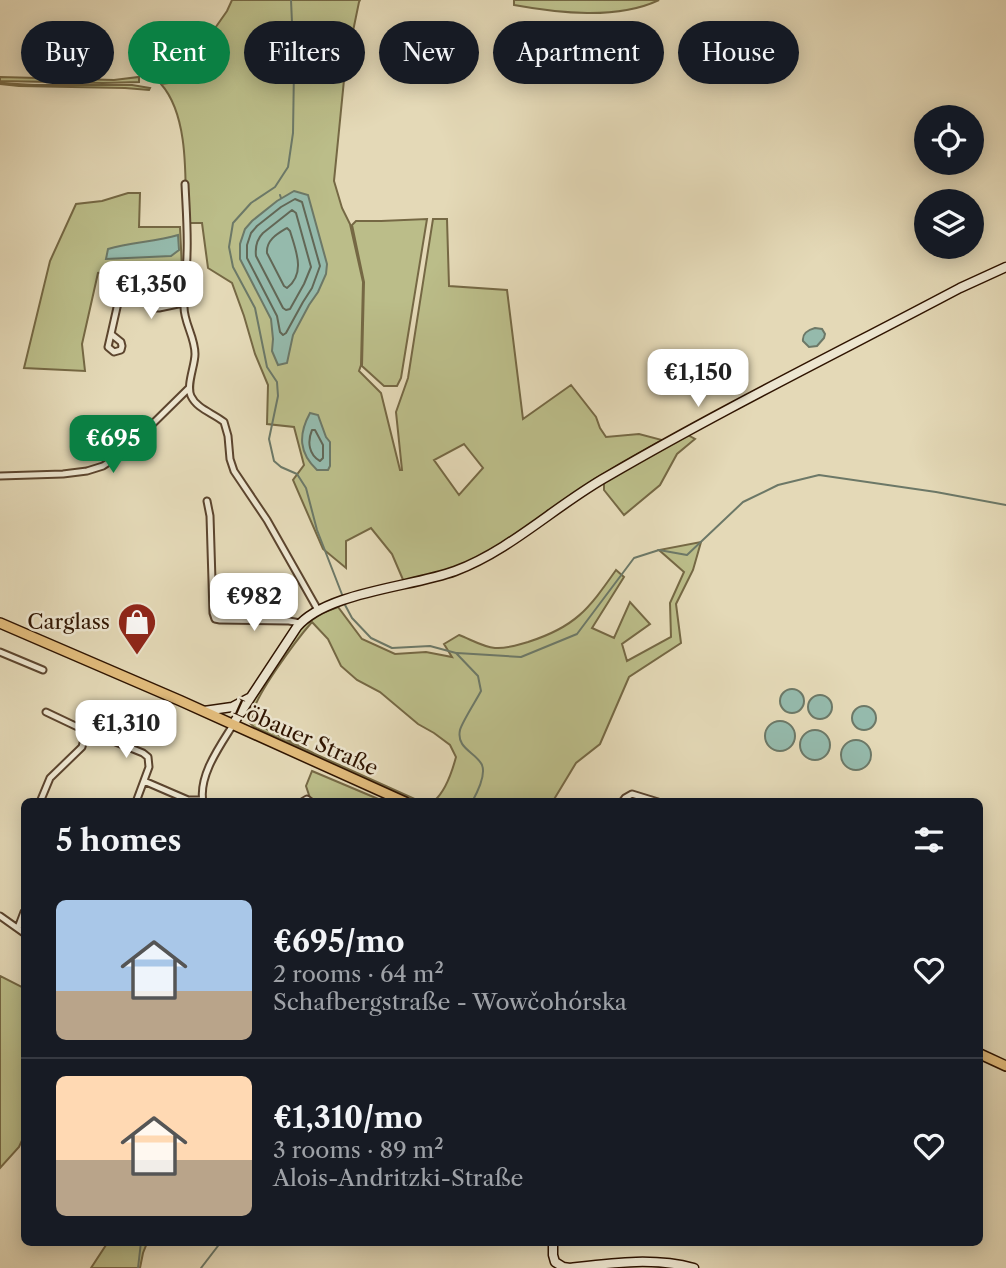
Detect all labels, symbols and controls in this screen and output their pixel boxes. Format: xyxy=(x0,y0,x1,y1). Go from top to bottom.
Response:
chip: Buy xyxy=(21,21,114,84)
chip: Rent xyxy=(128,21,230,84)
chip: Filters xyxy=(244,21,365,84)
chip: New xyxy=(379,21,479,84)
chip: Apartment xyxy=(493,21,664,84)
chip: House xyxy=(678,21,799,84)
map controls xyxy=(914,105,984,259)
button: locate xyxy=(914,105,984,175)
button: layers xyxy=(914,189,984,259)
pin: €1,350 xyxy=(94,262,208,321)
text: €1,350 xyxy=(115,270,187,298)
pin: €1,150 xyxy=(641,350,755,409)
text: €1,150 xyxy=(664,358,733,386)
pin: €695 xyxy=(72,416,154,475)
text: €695 xyxy=(86,424,140,452)
pin: €982 xyxy=(213,574,295,633)
text: €982 xyxy=(226,582,282,610)
shop icon: Carglass xyxy=(116,601,158,656)
place label: Carglass xyxy=(27,609,110,634)
street label: Löbauer Straße xyxy=(230,695,382,781)
pin: €1,310 xyxy=(69,700,183,760)
text: €1,310 xyxy=(91,709,161,737)
icon: filters xyxy=(910,821,948,859)
text: 5 homes xyxy=(56,822,181,859)
text: €695/mo xyxy=(273,923,405,960)
icon: home xyxy=(112,928,196,1012)
icon: heart xyxy=(910,951,948,989)
text: 2 rooms · 64 m² xyxy=(273,960,444,988)
text: Schafbergstraße - Wowčohórska xyxy=(273,988,627,1016)
text: €1,310/mo xyxy=(273,1099,423,1136)
icon: home xyxy=(112,1104,196,1188)
icon: heart xyxy=(910,1127,948,1165)
text: 3 rooms · 89 m² xyxy=(273,1136,444,1164)
text: Alois-Andritzki-Straße xyxy=(273,1164,523,1192)

